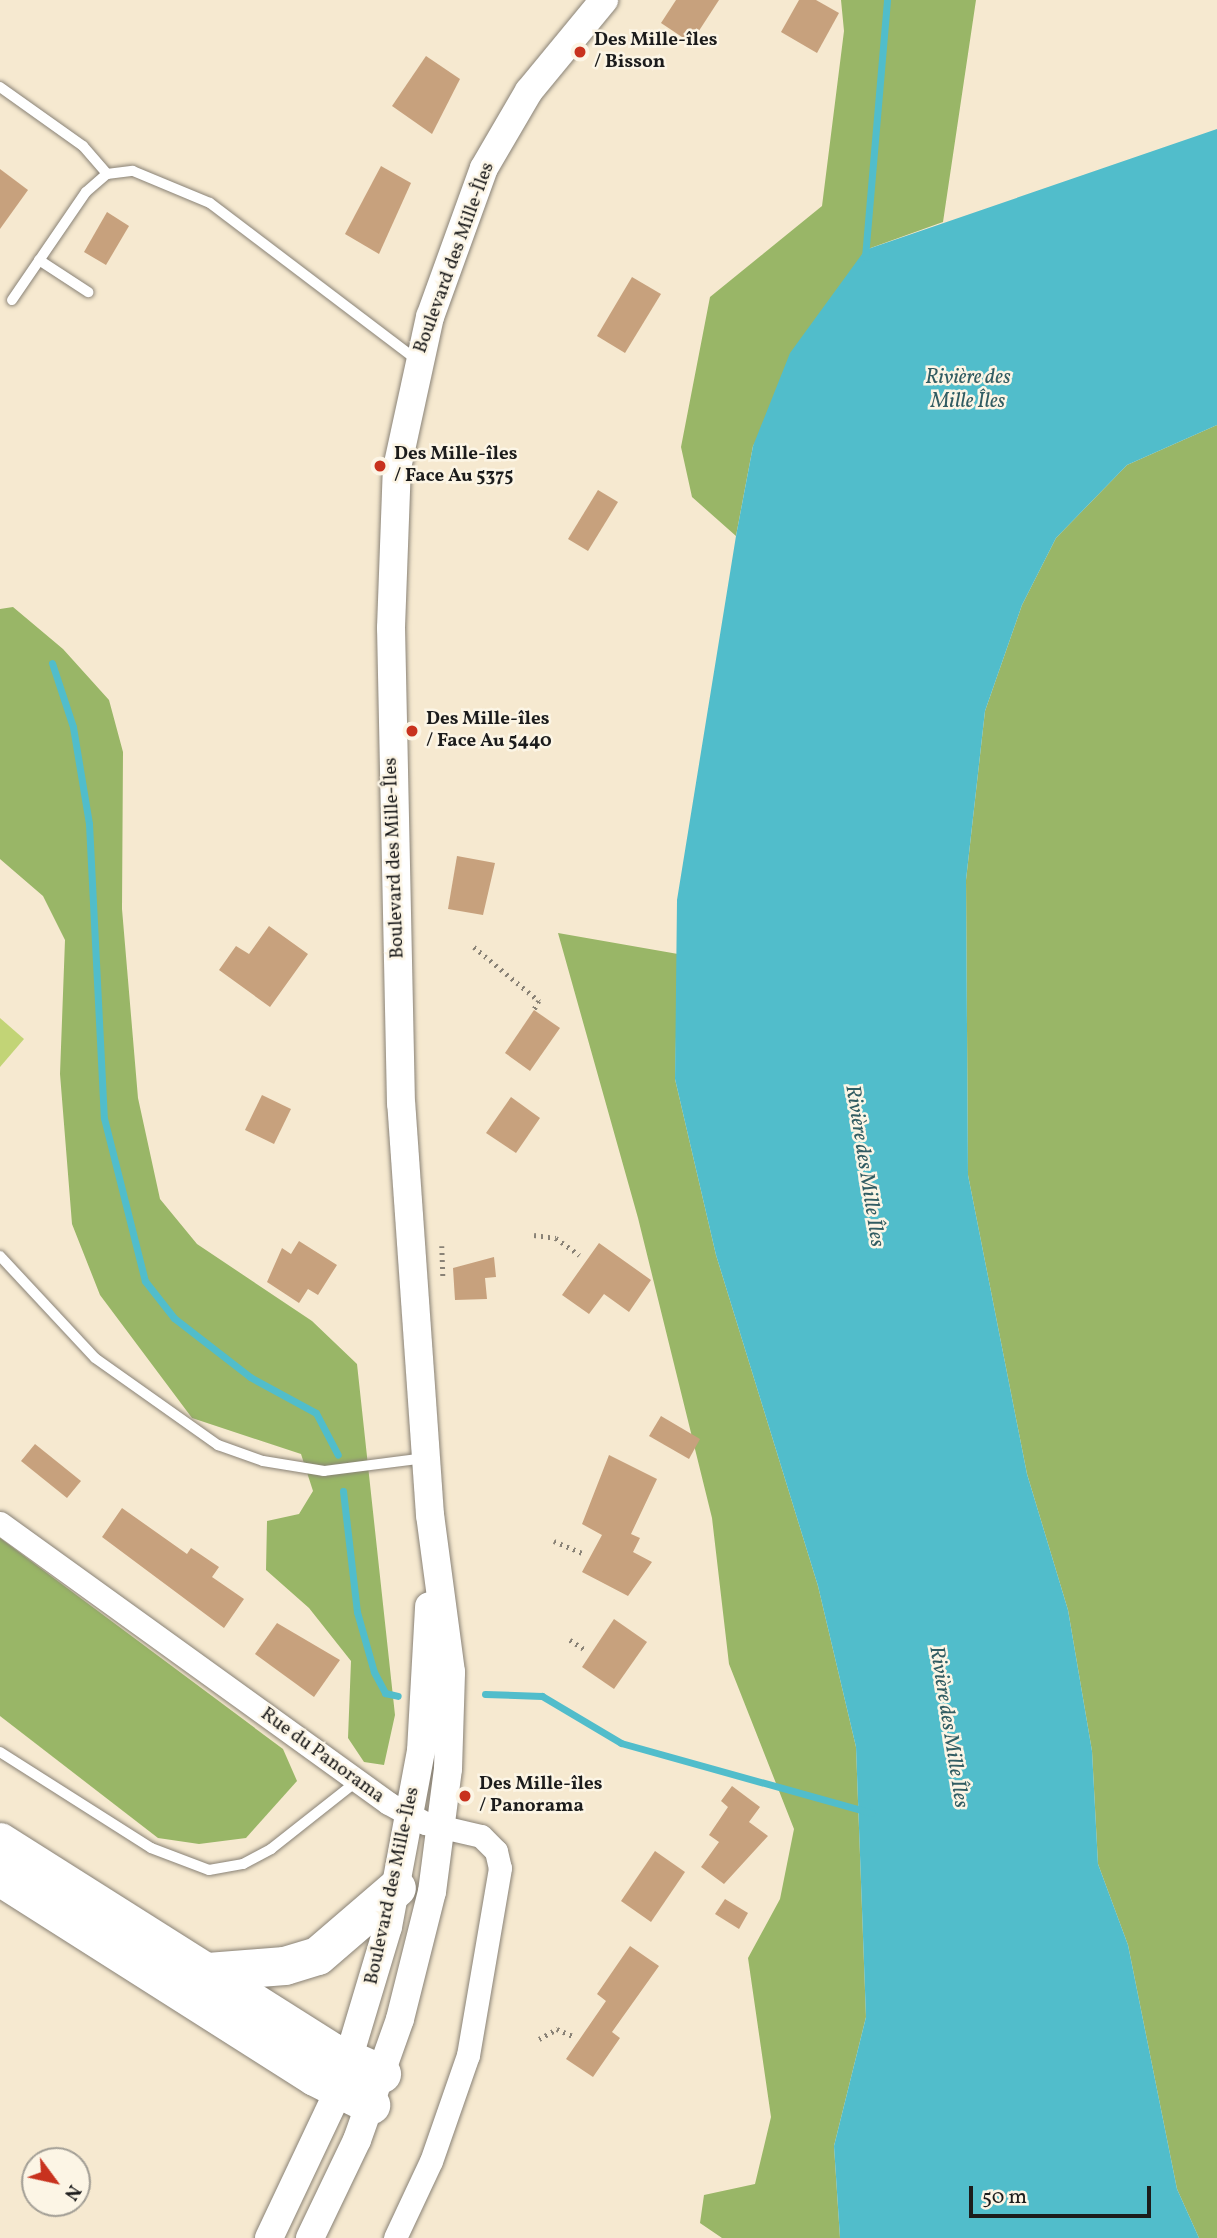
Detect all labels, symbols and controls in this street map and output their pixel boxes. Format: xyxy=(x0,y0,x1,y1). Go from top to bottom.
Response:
place label: Des Mille-îles / Bisson xyxy=(594,30,718,74)
marker: Des Mille-îles / Bisson xyxy=(572,44,588,60)
street label: Boulevard des Mille-Îles xyxy=(410,159,500,357)
water label: Rivière des Mille Îles xyxy=(925,365,1011,415)
place label: Des Mille-îles / Face Au 5375 xyxy=(394,444,518,488)
marker: Des Mille-îles / Face Au 5375 xyxy=(372,458,388,474)
place label: Des Mille-îles / Face Au 5440 xyxy=(426,709,552,753)
marker: Des Mille-îles / Face Au 5440 xyxy=(404,723,420,739)
street label: Boulevard des Mille-Îles xyxy=(380,757,410,959)
water label: Rivière des Mille Îles xyxy=(839,1083,889,1249)
water label: Rivière des Mille Îles xyxy=(923,1644,973,1810)
street label: Rue du Panorama xyxy=(256,1703,388,1809)
place label: Des Mille-îles / Panorama xyxy=(479,1774,603,1818)
street label: Boulevard des Mille-Îles xyxy=(361,1785,425,1987)
marker: Des Mille-îles / Panorama xyxy=(457,1788,473,1804)
north arrow xyxy=(21,2147,91,2217)
scale bar xyxy=(972,2172,1154,2216)
text: N xyxy=(57,2179,87,2205)
text: 50 m xyxy=(982,2183,1027,2212)

